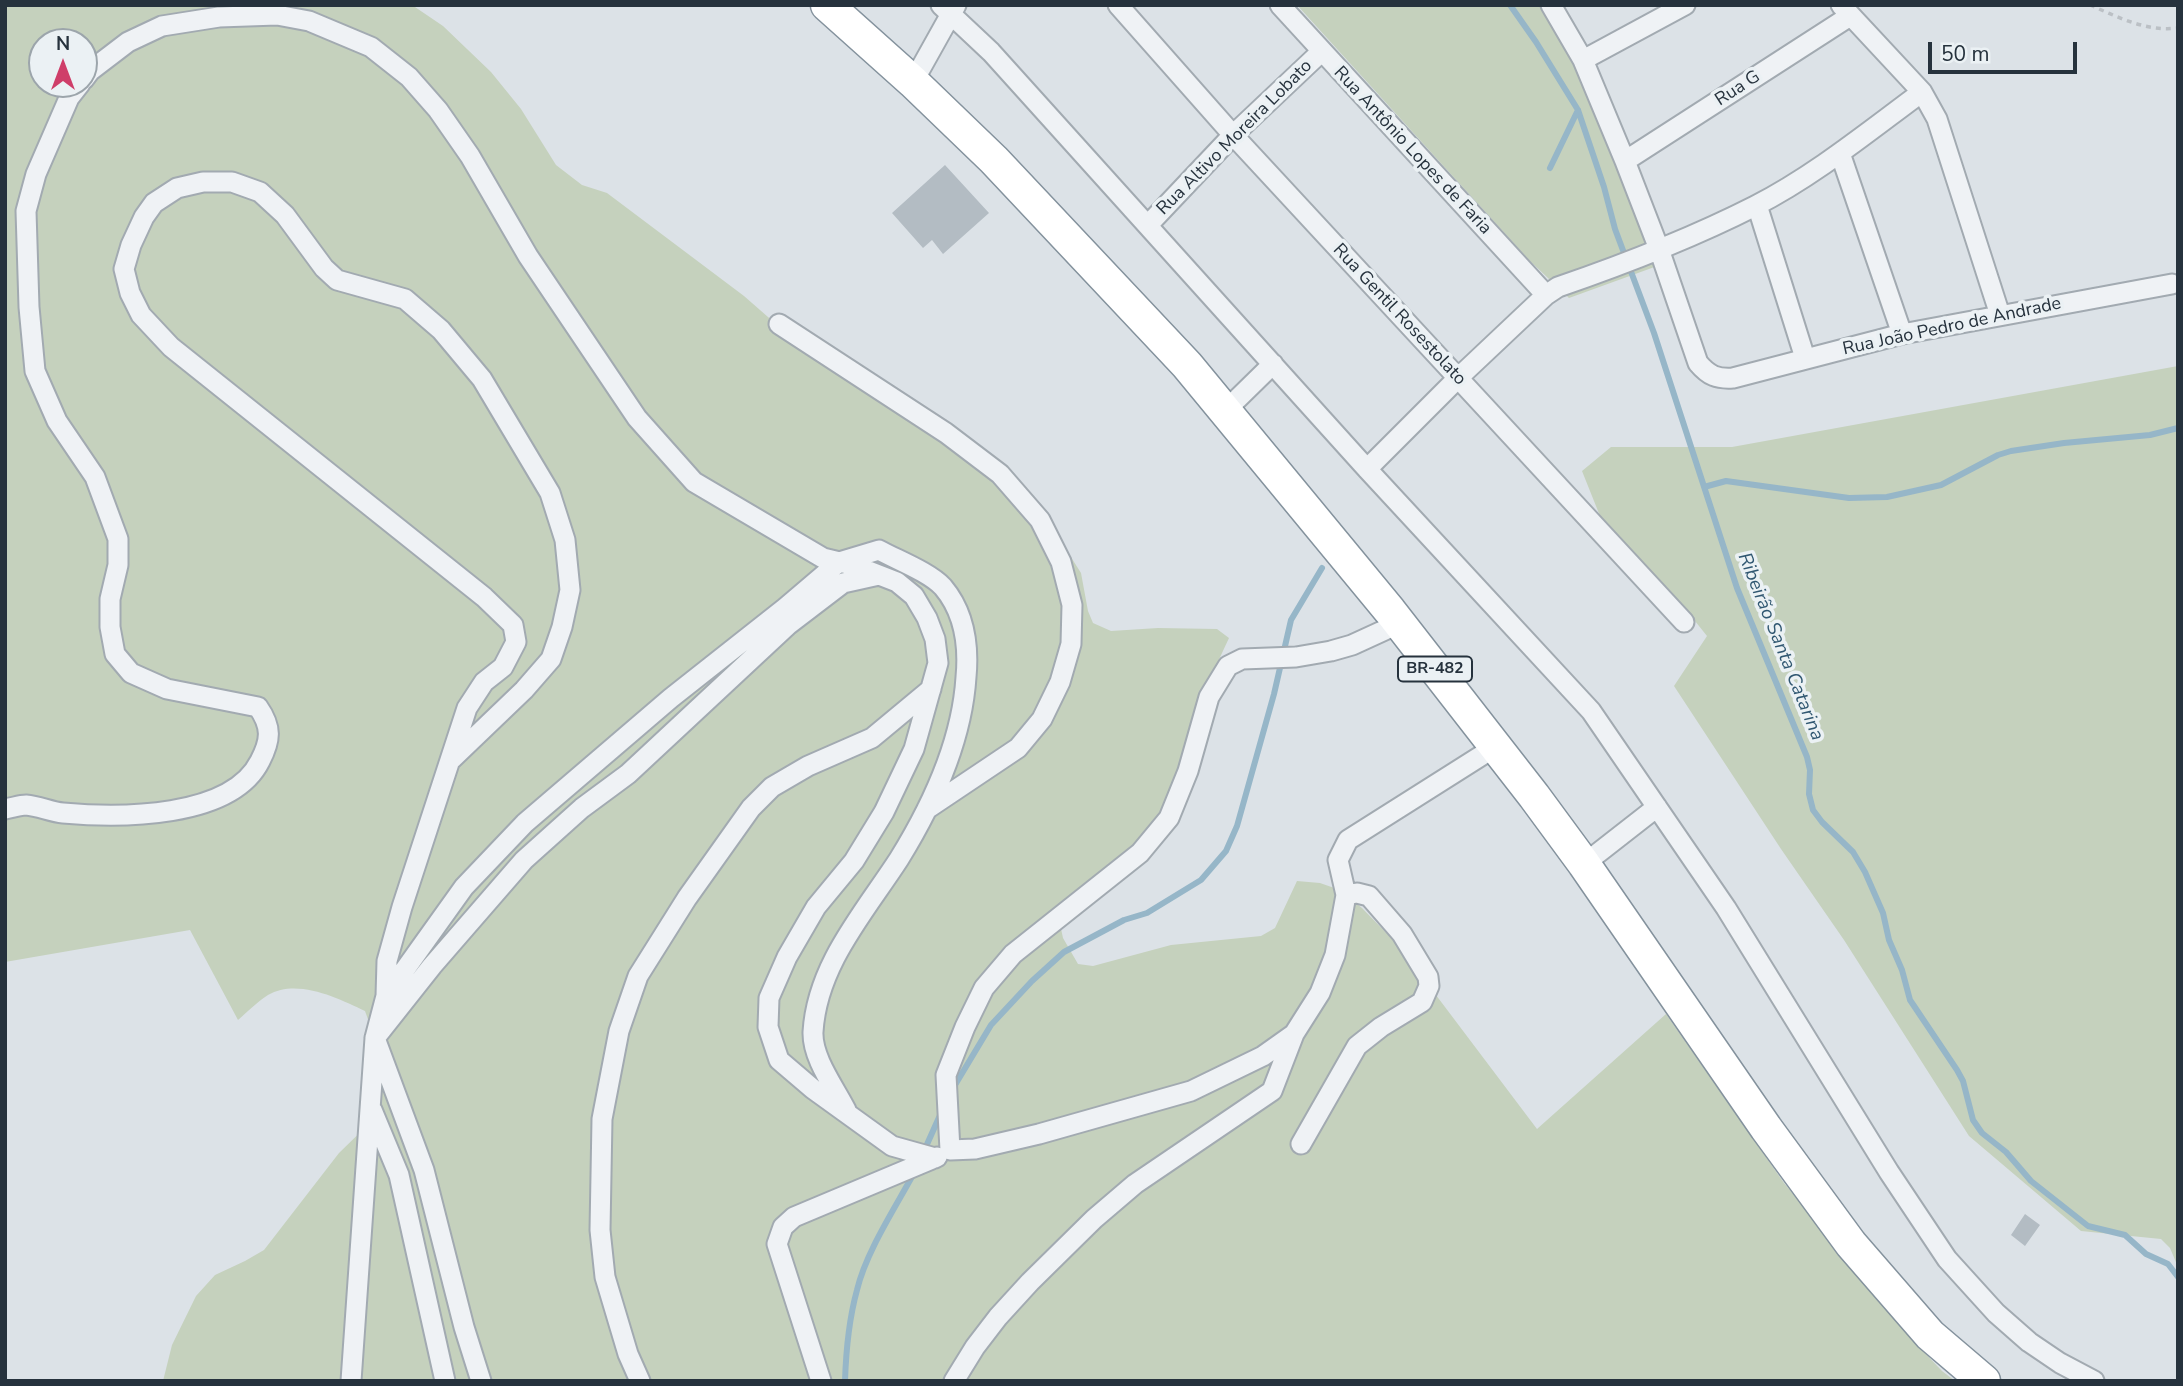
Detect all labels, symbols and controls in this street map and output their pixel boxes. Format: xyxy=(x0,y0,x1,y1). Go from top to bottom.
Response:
north arrow xyxy=(28,28,98,98)
scale bar xyxy=(1931,28,2080,72)
text: N xyxy=(56,31,70,57)
text: 50 m xyxy=(1941,40,1990,68)
street label: Rua Altivo Moreira Lobato xyxy=(1153,56,1317,220)
street label: Rua Antônio Lopes de Faria xyxy=(1328,63,1496,239)
street label: Rua G xyxy=(1711,66,1765,112)
street label: Rua Gentil Rosestolato xyxy=(1328,240,1470,390)
street label: Rua João Pedro de Andrade xyxy=(1841,293,2063,361)
water label: Ribeirão Santa Catarina xyxy=(1732,550,1828,744)
road number: BR-482 xyxy=(1398,656,1472,682)

